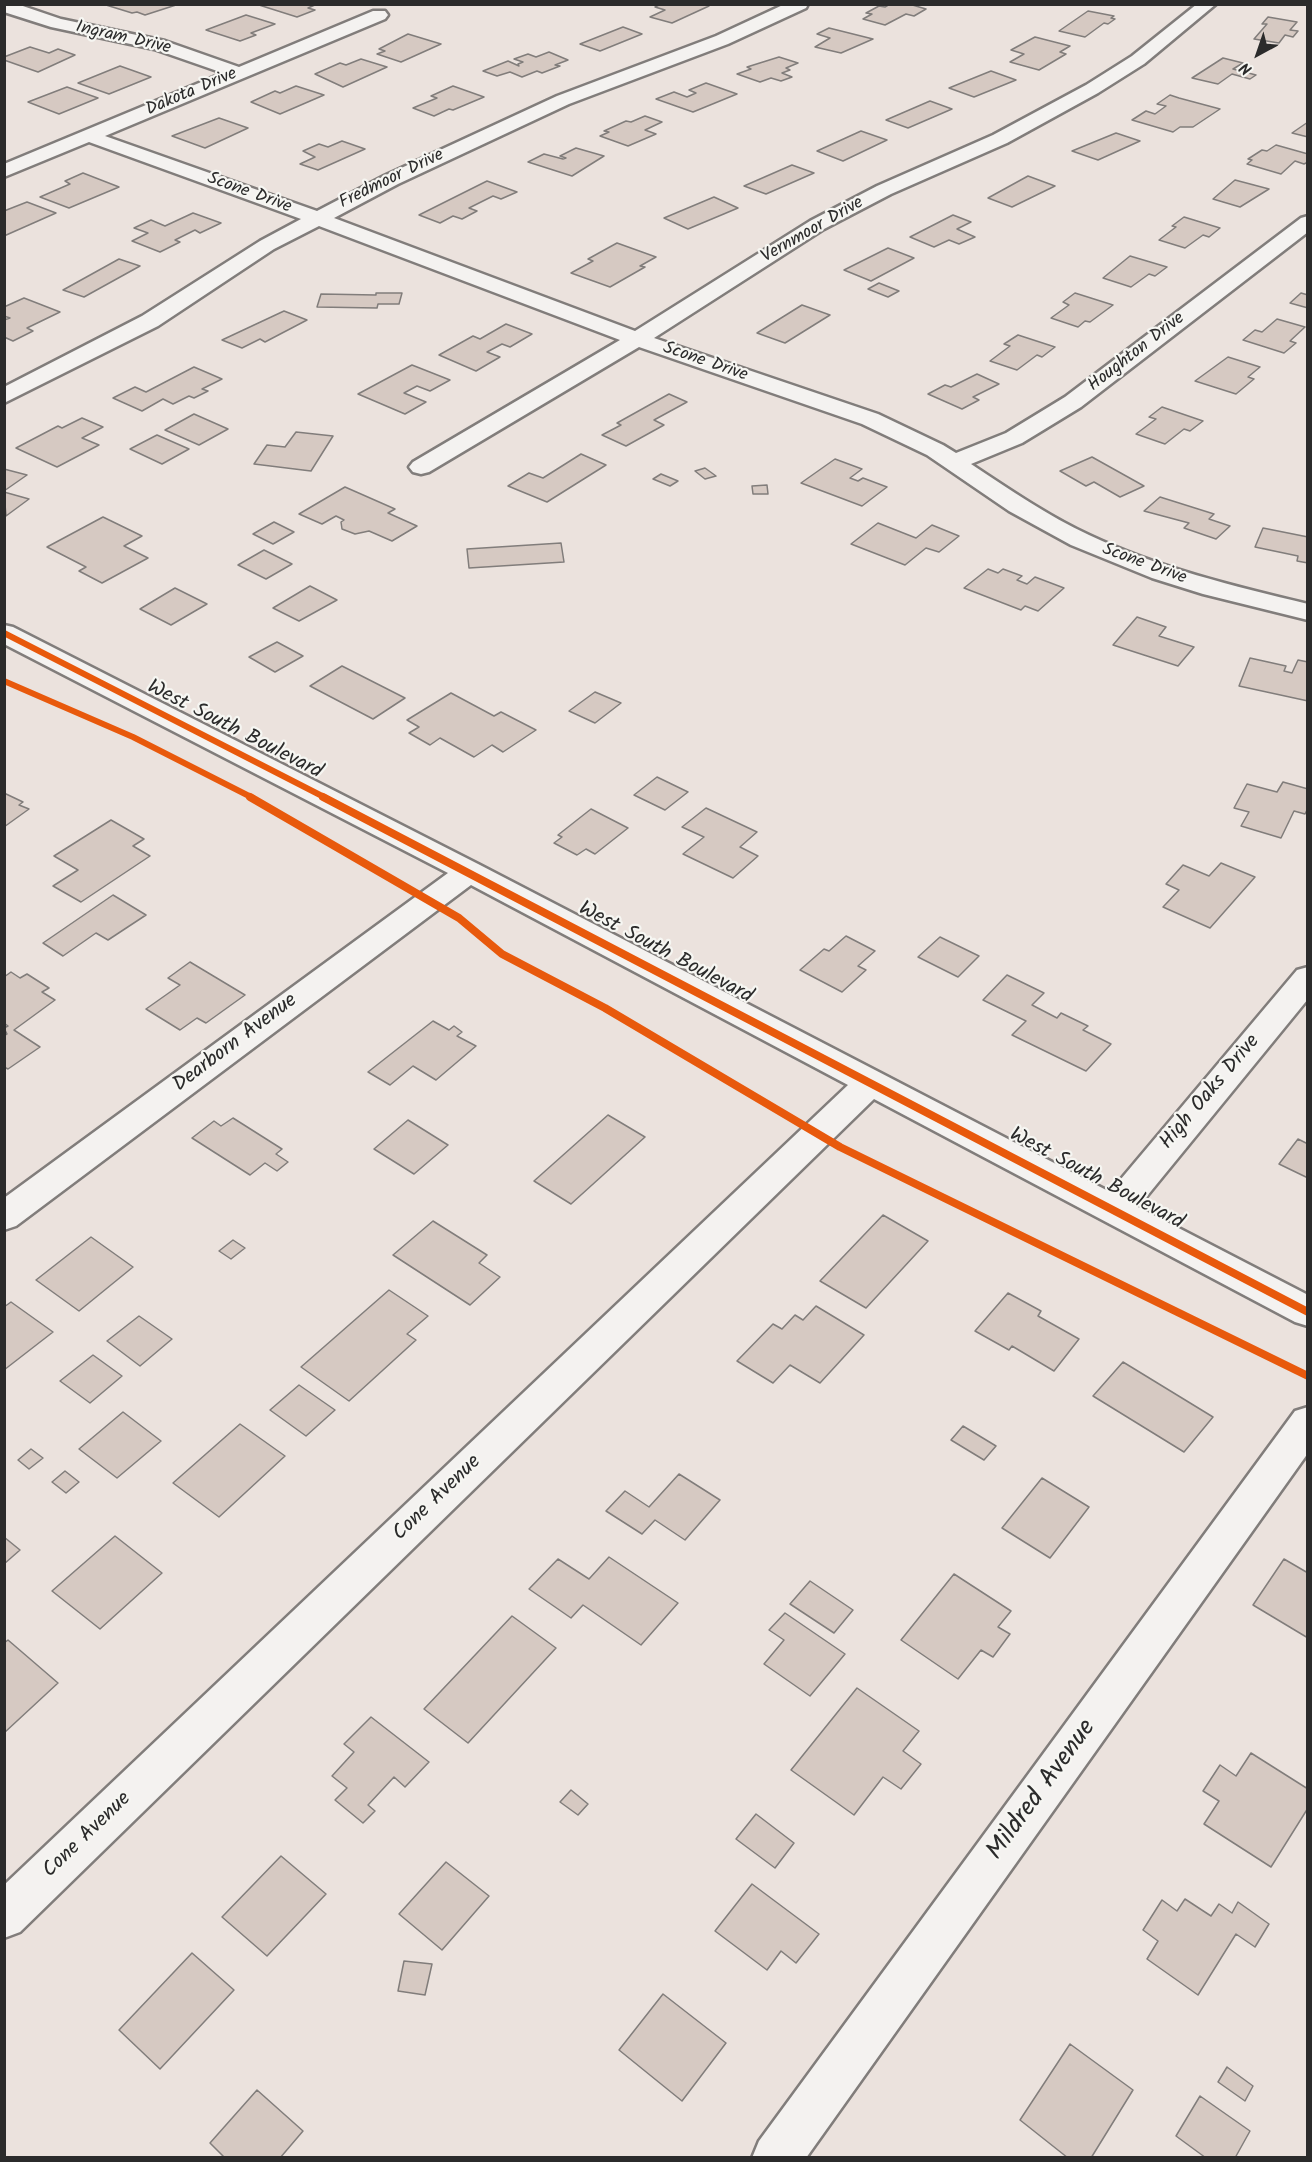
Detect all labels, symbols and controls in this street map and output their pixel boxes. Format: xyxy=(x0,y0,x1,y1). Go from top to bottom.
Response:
street label: Ingram Drive xyxy=(73,18,173,60)
north arrow xyxy=(1228,24,1288,84)
text: N xyxy=(1234,55,1258,81)
street label: Dakota Drive xyxy=(143,64,241,122)
street label: Fredmoor Drive xyxy=(336,145,448,215)
street label: Scone Drive xyxy=(204,169,294,219)
street label: Vernmoor Drive xyxy=(758,193,868,269)
street label: Houghton Drive xyxy=(1084,309,1190,397)
street label: Scone Drive xyxy=(660,338,750,388)
street label: Scone Drive xyxy=(1099,540,1189,590)
street label: West South Boulevard xyxy=(142,676,326,786)
street label: West South Boulevard xyxy=(574,897,756,1011)
street label: Dearborn Avenue xyxy=(169,989,303,1099)
street label: High Oaks Drive xyxy=(1156,1030,1266,1156)
street label: West South Boulevard xyxy=(1005,1123,1187,1237)
street label: Cone Avenue xyxy=(389,1451,487,1547)
street label: Mildred Avenue xyxy=(982,1715,1104,1867)
street label: Cone Avenue xyxy=(39,1788,137,1884)

